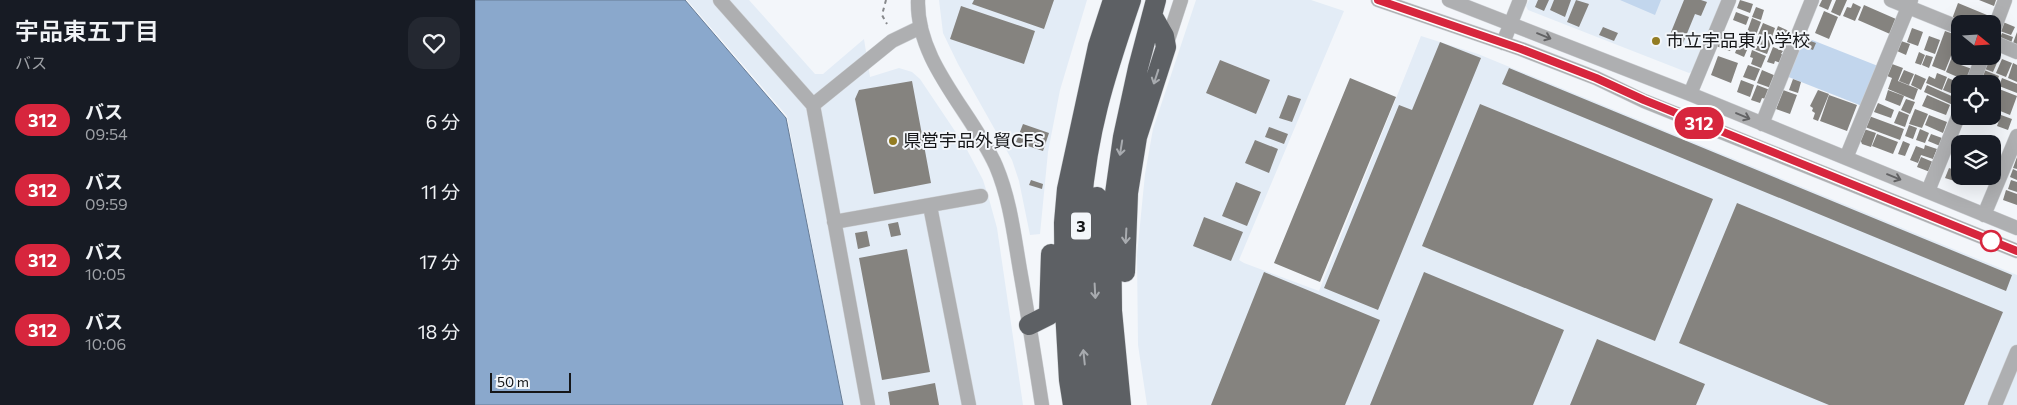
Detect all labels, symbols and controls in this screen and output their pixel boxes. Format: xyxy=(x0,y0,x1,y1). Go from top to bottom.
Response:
north arrow xyxy=(1951,15,2001,65)
map controls xyxy=(1951,15,2001,185)
text: 宇品東五丁目 xyxy=(15,16,159,45)
button: heart xyxy=(408,17,460,69)
place label: 市立宇品東小学校 xyxy=(1666,29,1810,51)
one-way arrow xyxy=(1536,32,1551,41)
marker: 市立宇品東小学校 xyxy=(1650,35,1662,47)
text: バス xyxy=(15,53,47,72)
one-way arrow xyxy=(1151,68,1160,84)
button: locate xyxy=(1951,75,2001,125)
text: バス xyxy=(85,100,123,123)
line badge: 312 xyxy=(1670,107,1728,139)
text: 312 xyxy=(28,109,57,131)
text: 6 分 xyxy=(426,110,460,133)
text: 312 xyxy=(1685,112,1713,134)
one-way arrow xyxy=(1735,112,1751,121)
text: 09:54 xyxy=(85,124,128,143)
place label: 県営宇品外貿CFS xyxy=(903,129,1044,151)
marker: 県営宇品外貿CFS xyxy=(887,135,899,147)
button: layers xyxy=(1951,135,2001,185)
one-way arrow xyxy=(1116,140,1126,156)
text: バス xyxy=(85,170,123,193)
one-way arrow xyxy=(1886,173,1901,182)
text: 312 xyxy=(28,179,57,201)
text: 11 分 xyxy=(421,180,460,203)
text: 09:59 xyxy=(85,194,128,213)
road number: 3 xyxy=(1071,212,1091,240)
one-way arrow xyxy=(1121,227,1130,243)
unlabelled marker xyxy=(1980,230,2002,252)
text: バス xyxy=(85,240,123,263)
text: 312 xyxy=(28,249,57,271)
text: 17 分 xyxy=(419,250,460,273)
text: 10:05 xyxy=(85,264,126,283)
one-way arrow xyxy=(1091,283,1100,299)
text: バス xyxy=(85,310,123,333)
text: 312 xyxy=(28,319,57,341)
text: 18 分 xyxy=(418,320,460,343)
text: 10:06 xyxy=(85,334,126,353)
one-way arrow xyxy=(1079,349,1089,365)
scale bar xyxy=(490,370,571,393)
text: 50 m xyxy=(497,373,529,390)

